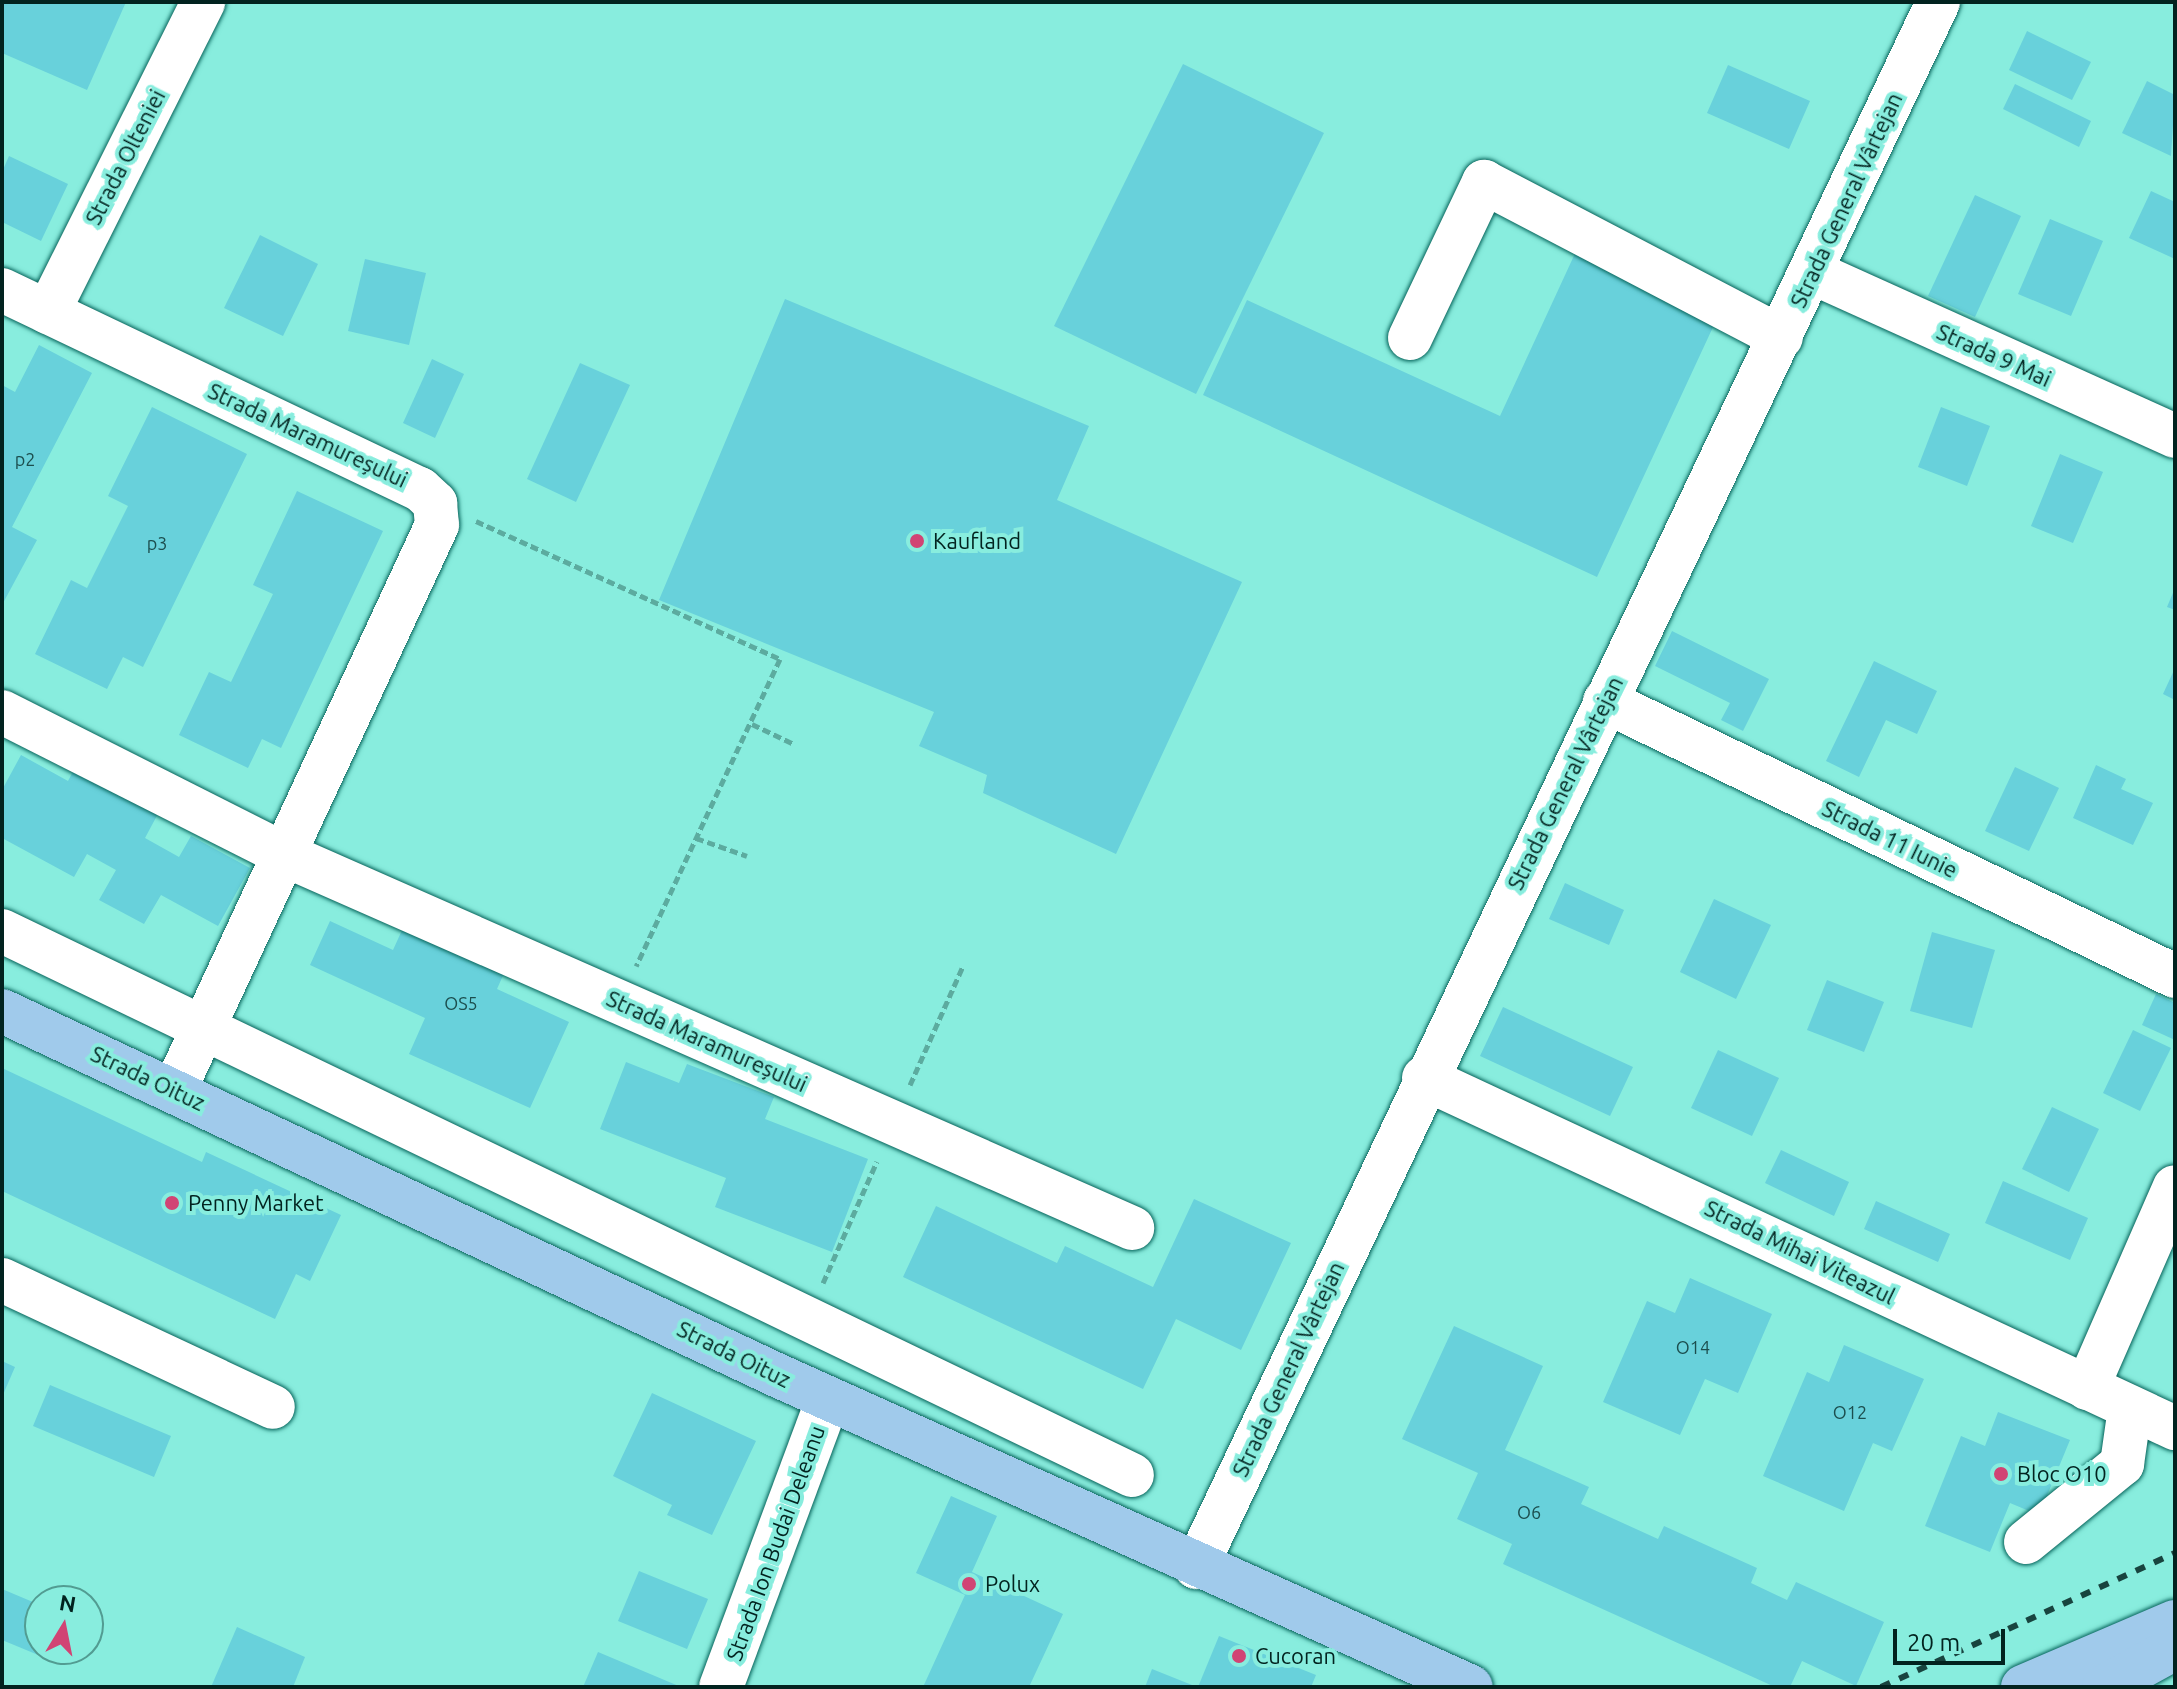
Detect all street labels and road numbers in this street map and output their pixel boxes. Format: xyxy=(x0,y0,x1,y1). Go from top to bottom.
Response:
street label: Strada Olteniei xyxy=(80,85,170,229)
street label: Strada General Vârtejan xyxy=(1785,88,1907,312)
street label: Strada 9 Mai xyxy=(1933,318,2055,392)
street label: Strada Maramureșului xyxy=(204,377,412,493)
street label: Strada General Vârtejan xyxy=(1502,672,1628,894)
street label: Strada 11 Iunie xyxy=(1818,795,1962,883)
street label: Strada Maramureșului xyxy=(603,985,811,1097)
street label: Strada Oituz xyxy=(87,1040,209,1116)
street label: Strada Mihai Viteazul xyxy=(1701,1194,1899,1310)
street label: Strada General Vârtejan xyxy=(1227,1257,1349,1481)
street label: Strada Oituz xyxy=(673,1315,795,1393)
street label: Strada Ion Budai Deleanu xyxy=(720,1422,830,1664)

